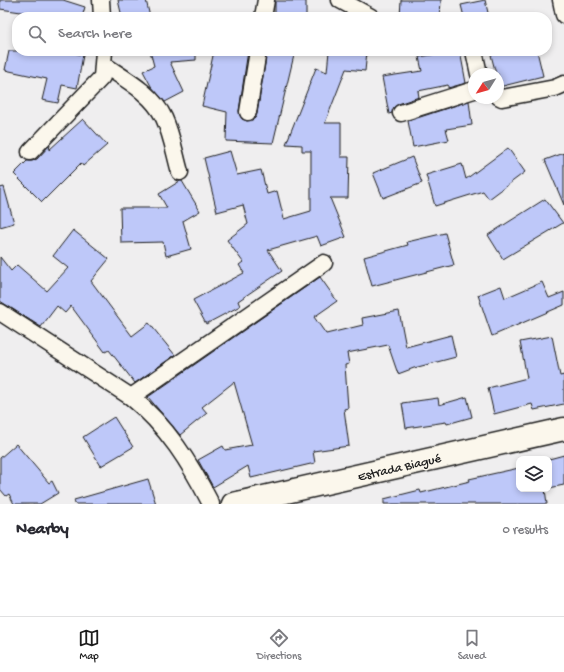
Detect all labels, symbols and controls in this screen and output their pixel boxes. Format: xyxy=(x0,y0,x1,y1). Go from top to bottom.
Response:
search box xyxy=(12,12,552,56)
icon: search xyxy=(26,23,48,45)
text: Search here xyxy=(58,25,132,43)
north arrow xyxy=(468,68,504,104)
street label: Estrada Biagué xyxy=(357,452,443,485)
map controls xyxy=(516,456,552,492)
button: layers xyxy=(516,456,552,492)
text: Nearby xyxy=(16,520,69,540)
text: 0 results xyxy=(502,523,548,538)
tab: Map xyxy=(78,627,100,663)
tab: Directions xyxy=(257,627,301,663)
tab: Saved xyxy=(458,627,486,663)

